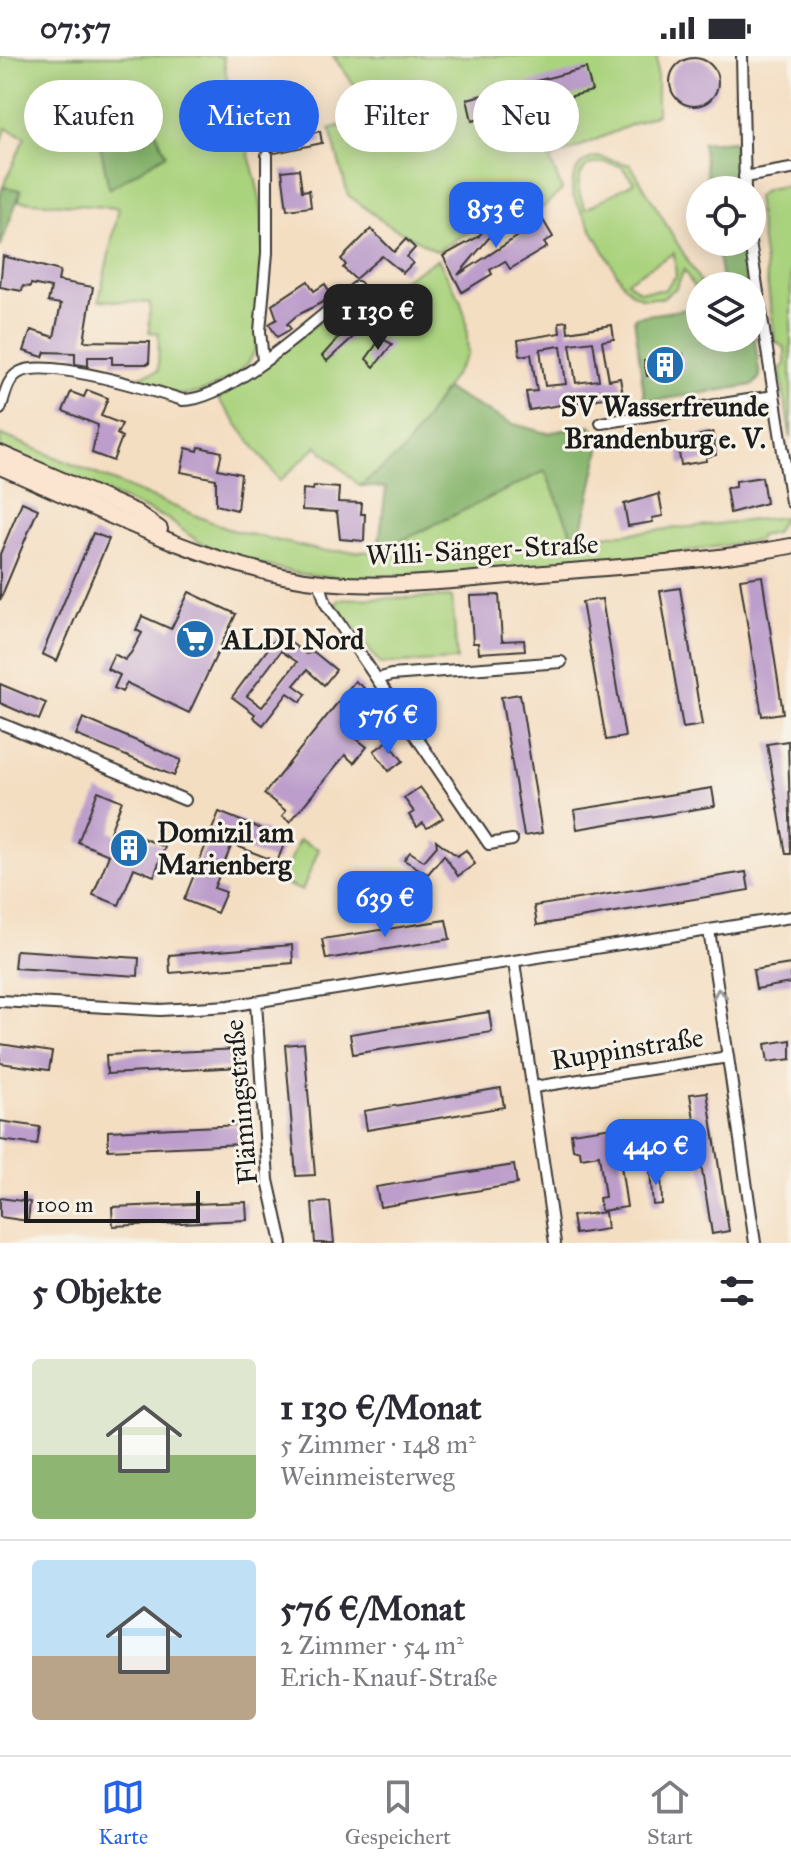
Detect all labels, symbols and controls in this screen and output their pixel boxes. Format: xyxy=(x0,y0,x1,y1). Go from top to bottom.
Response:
text: 07:57 xyxy=(40,10,111,46)
chip: Kaufen xyxy=(24,80,163,152)
chip: Mieten xyxy=(179,80,319,152)
chip: Filter xyxy=(335,80,457,152)
chip: Neu xyxy=(473,80,579,152)
map controls xyxy=(686,176,766,352)
button: locate xyxy=(686,176,766,256)
pin: 853 € xyxy=(440,182,552,250)
text: 853 € xyxy=(467,192,525,224)
button: layers xyxy=(686,272,766,352)
pin: 1 130 € xyxy=(304,284,452,352)
text: 1 130 € xyxy=(341,294,415,326)
building icon: SV Wasserfreunde Brandenburg e. V. xyxy=(644,344,686,386)
place label: SV Wasserfreunde Brandenburg e. V. xyxy=(561,389,770,456)
street label: Willi-Sänger-Straße xyxy=(365,526,599,573)
supermarket icon: ALDI Nord xyxy=(174,618,216,660)
place label: ALDI Nord xyxy=(221,622,365,657)
pin: 576 € xyxy=(332,688,444,756)
text: 576 € xyxy=(358,698,418,730)
place label: Domizil am Marienberg xyxy=(157,815,295,882)
building icon: Domizil am Marienberg xyxy=(108,827,150,869)
pin: 639 € xyxy=(329,871,441,939)
text: 639 € xyxy=(355,881,415,913)
one-way arrow xyxy=(711,987,728,1000)
street label: Flämingstraße xyxy=(216,1018,265,1186)
street label: Ruppinstraße xyxy=(548,1019,706,1078)
pin: 440 € xyxy=(600,1119,712,1187)
text: 440 € xyxy=(623,1129,689,1161)
scale bar xyxy=(24,1187,200,1223)
text: 100 m xyxy=(36,1191,93,1218)
icon: filters xyxy=(715,1269,759,1313)
text: 5 Objekte xyxy=(32,1271,162,1312)
text: 1 130 €/Monat xyxy=(280,1387,481,1428)
icon: home xyxy=(96,1391,192,1487)
text: 5 Zimmer · 148 m² xyxy=(280,1428,476,1460)
text: Weinmeisterweg xyxy=(280,1460,455,1492)
text: 576 €/Monat xyxy=(280,1588,465,1629)
icon: home xyxy=(96,1592,192,1688)
text: 2 Zimmer · 54 m² xyxy=(280,1629,464,1661)
text: Erich-Knauf-Straße xyxy=(280,1661,498,1693)
tab: Karte xyxy=(98,1775,148,1850)
tab: Gespeichert xyxy=(345,1775,451,1850)
tab: Start xyxy=(647,1775,693,1850)

